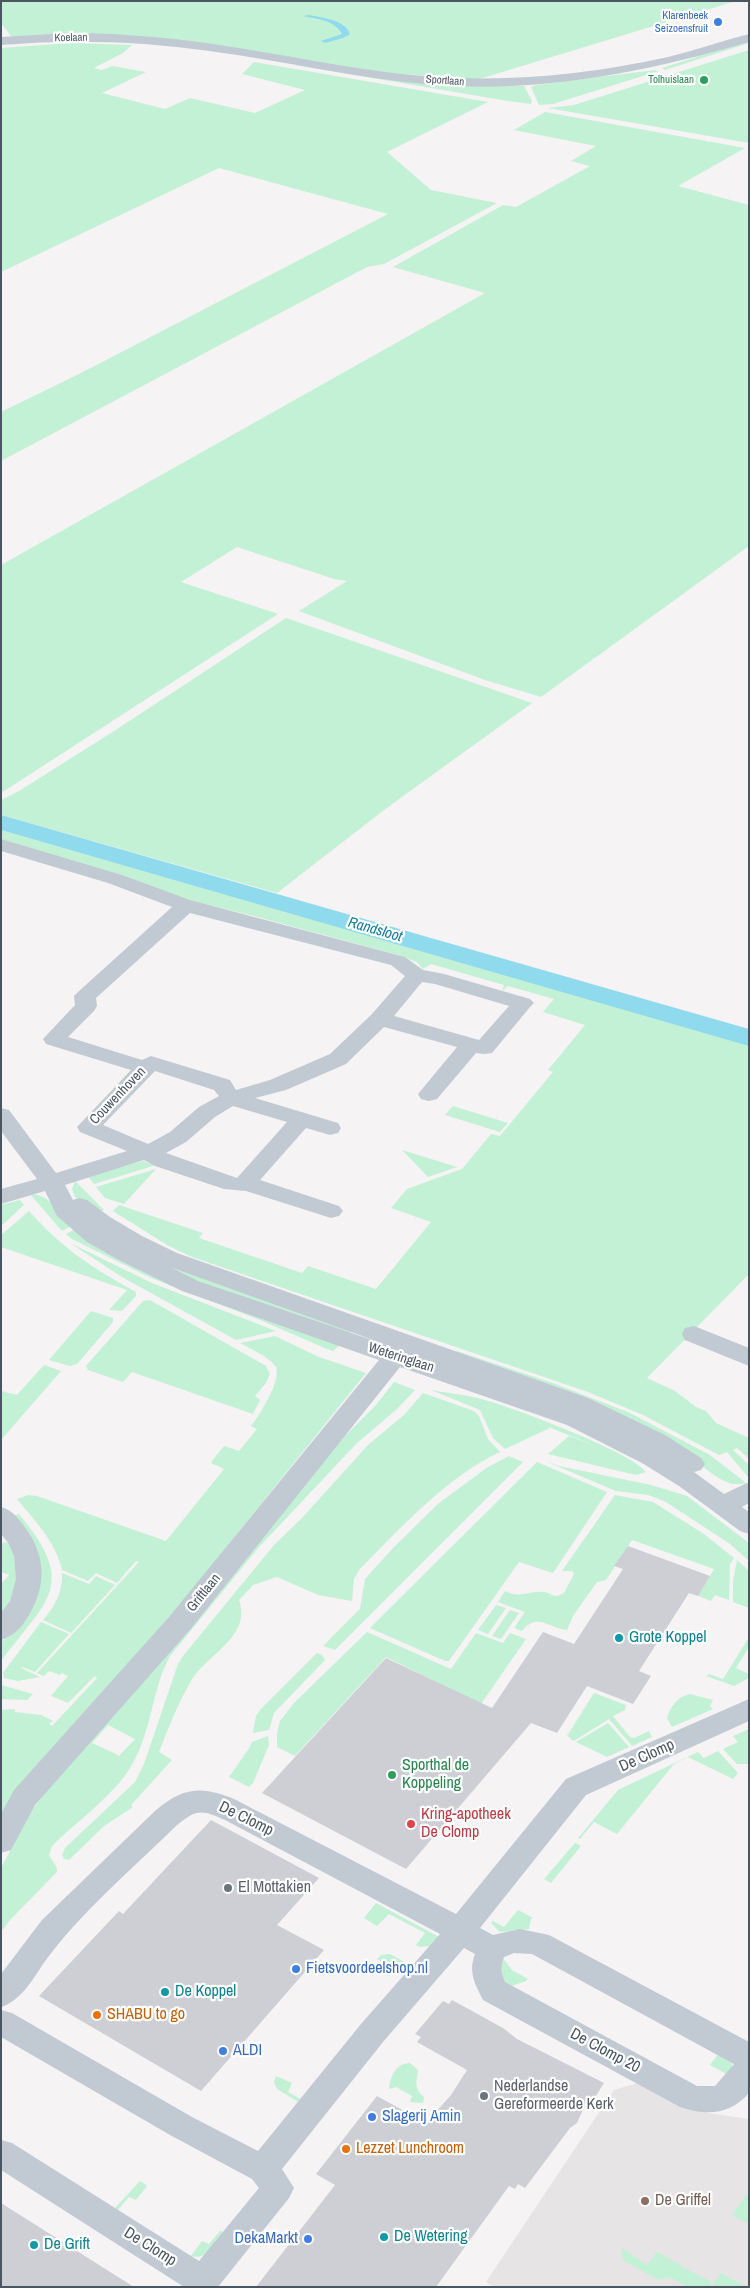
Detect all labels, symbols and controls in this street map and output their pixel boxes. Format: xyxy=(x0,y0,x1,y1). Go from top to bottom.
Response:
place label: Klarenbeek Seizoensfruit xyxy=(655,9,708,35)
marker: Klarenbeek Seizoensfruit xyxy=(712,16,724,28)
street label: Koelaan xyxy=(54,31,88,45)
street label: Sportlaan xyxy=(425,73,465,89)
place label: Tolhuislaan xyxy=(648,73,694,87)
marker: Tolhuislaan xyxy=(698,74,710,86)
water label: Randsloot xyxy=(346,914,404,946)
street label: Couwenhoven xyxy=(86,1064,150,1128)
street label: Weteringlaan xyxy=(366,1339,436,1377)
street label: Griftlaan xyxy=(184,1571,224,1615)
place label: Grote Koppel xyxy=(629,1628,706,1648)
marker: Grote Koppel xyxy=(613,1632,625,1644)
street label: De Clomp xyxy=(616,1735,678,1777)
place label: Sporthal de Koppeling xyxy=(402,1756,469,1794)
marker: Sporthal de Koppeling xyxy=(386,1769,398,1781)
street label: De Clomp xyxy=(216,1798,276,1840)
place label: Kring-apotheek De Clomp xyxy=(421,1805,511,1843)
marker: Kring-apotheek De Clomp xyxy=(405,1818,417,1830)
place label: El Mottakien xyxy=(238,1878,311,1898)
marker: El Mottakien xyxy=(222,1882,234,1894)
place label: Fietsvoordeelshop.nl xyxy=(306,1959,428,1979)
marker: Fietsvoordeelshop.nl xyxy=(290,1963,302,1975)
place label: De Koppel xyxy=(175,1982,236,2002)
marker: De Koppel xyxy=(159,1986,171,1998)
place label: SHABU to go xyxy=(107,2005,185,2025)
marker: SHABU to go xyxy=(91,2009,103,2021)
street label: De Clomp 20 xyxy=(567,2025,643,2077)
place label: ALDI xyxy=(233,2041,262,2061)
marker: ALDI xyxy=(217,2045,229,2057)
place label: Nederlandse Gereformeerde Kerk xyxy=(494,2077,614,2115)
marker: Nederlandse Gereformeerde Kerk xyxy=(478,2090,490,2102)
place label: Slagerij Amin xyxy=(382,2107,461,2127)
marker: Slagerij Amin xyxy=(366,2111,378,2123)
place label: Lezzet Lunchroom xyxy=(356,2139,464,2159)
marker: Lezzet Lunchroom xyxy=(340,2143,352,2155)
place label: De Griffel xyxy=(655,2191,711,2211)
marker: De Griffel xyxy=(639,2195,651,2207)
street label: De Clomp xyxy=(120,2223,180,2271)
place label: De Wetering xyxy=(394,2227,467,2247)
place label: DekaMarkt xyxy=(235,2229,298,2249)
marker: De Wetering xyxy=(378,2231,390,2243)
marker: DekaMarkt xyxy=(302,2233,314,2245)
place label: De Grift xyxy=(44,2235,90,2255)
marker: De Grift xyxy=(28,2239,40,2251)

